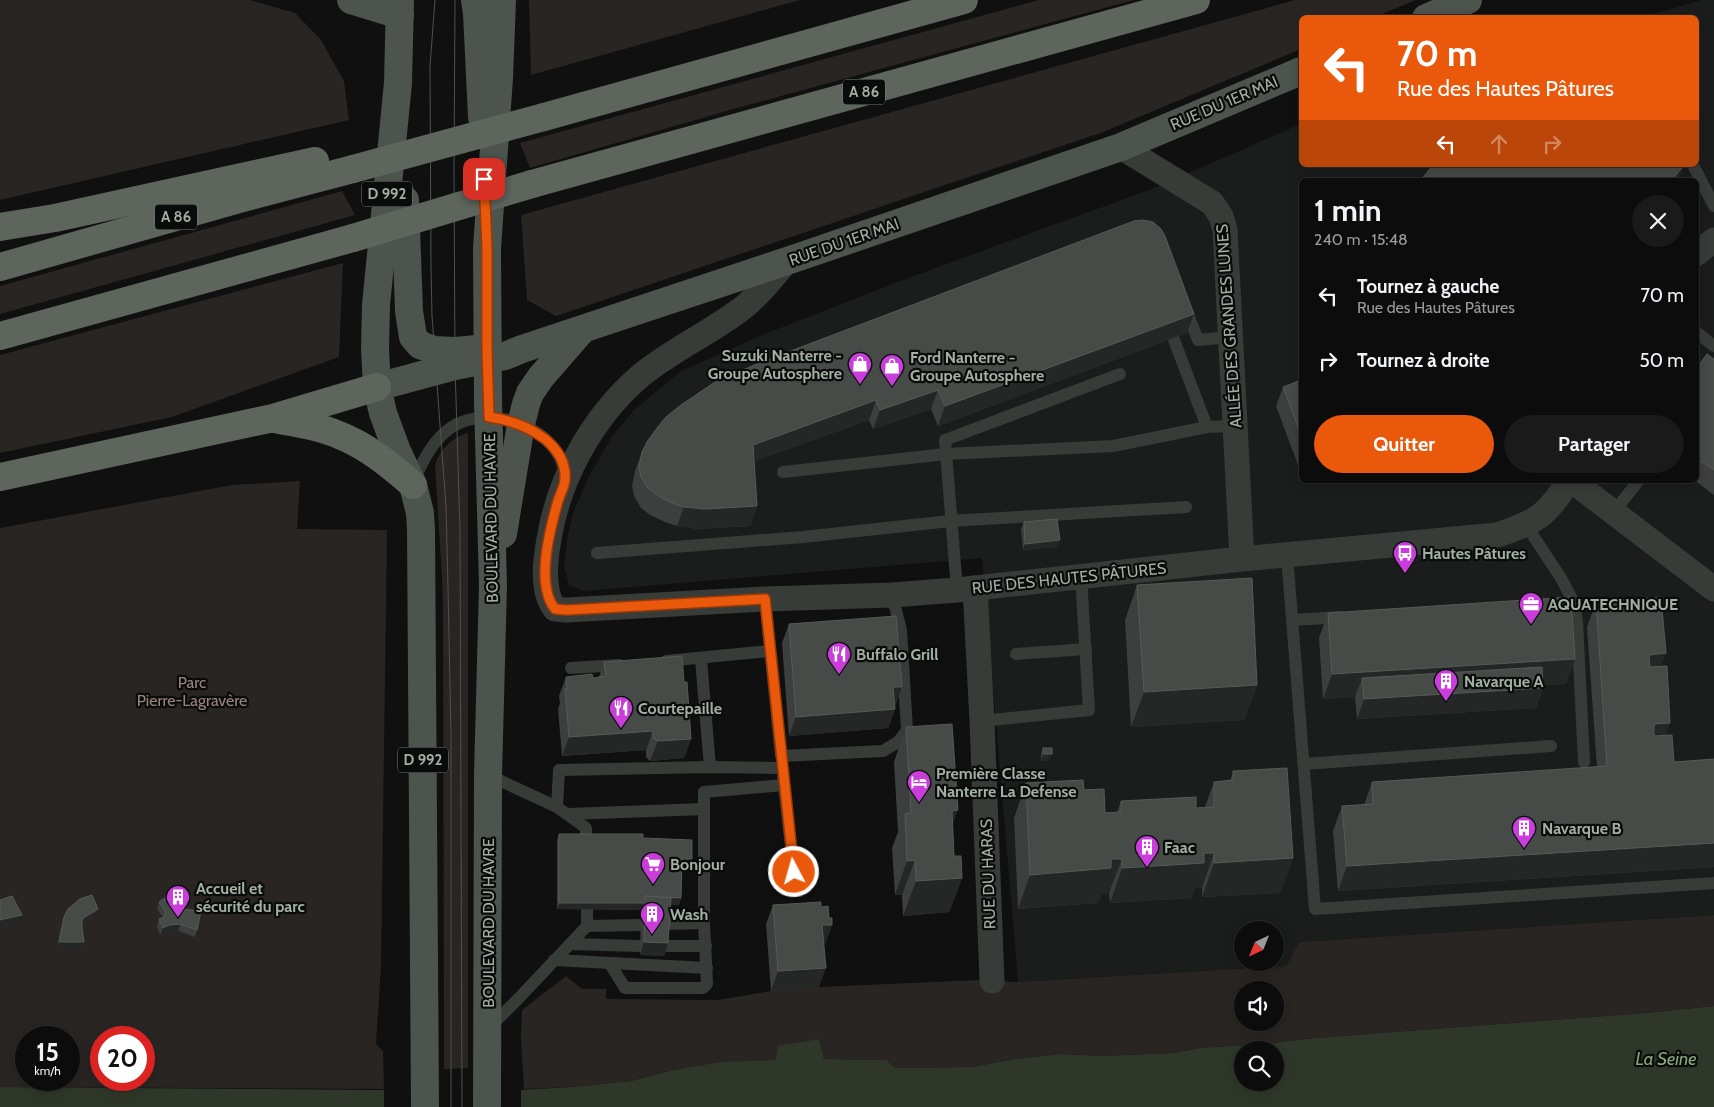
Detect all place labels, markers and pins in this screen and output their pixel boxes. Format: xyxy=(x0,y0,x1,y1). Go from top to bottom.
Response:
pin xyxy=(463,158,505,200)
place label: Suzuki Nanterre - Groupe Autosphere xyxy=(708,346,842,383)
place label: Ford Nanterre - Groupe Autosphere xyxy=(910,348,1044,385)
shop icon: Suzuki Nanterre - Groupe Autosphere xyxy=(847,351,873,385)
shop icon: Ford Nanterre - Groupe Autosphere xyxy=(879,353,905,387)
bus stop icon: Hautes Pâtures xyxy=(1392,540,1418,574)
place label: Hautes Pâtures xyxy=(1422,544,1526,563)
office icon: AQUATECHNIQUE xyxy=(1518,591,1544,625)
place label: AQUATECHNIQUE xyxy=(1548,595,1678,614)
restaurant icon: Buffalo Grill xyxy=(826,641,852,675)
place label: Buffalo Grill xyxy=(856,645,938,664)
building icon: Navarque A xyxy=(1433,668,1459,702)
place label: Navarque A xyxy=(1464,672,1544,691)
restaurant icon: Courtepaille xyxy=(608,695,634,729)
place label: Courtepaille xyxy=(638,699,722,718)
place label: Première Classe Nanterre La Defense xyxy=(936,764,1077,801)
hotel icon: Première Classe Nanterre La Defense xyxy=(906,769,932,803)
building icon: Navarque B xyxy=(1511,815,1537,849)
place label: Navarque B xyxy=(1542,819,1622,838)
building icon: Faac xyxy=(1134,834,1160,868)
place label: Faac xyxy=(1164,838,1195,857)
supermarket icon: Bonjour xyxy=(640,851,666,885)
place label: Bonjour xyxy=(670,855,726,874)
place label: Accueil et sécurité du parc xyxy=(196,879,305,916)
building icon: Accueil et sécurité du parc xyxy=(165,884,191,918)
building icon: Wash xyxy=(639,901,665,935)
place label: Wash xyxy=(670,905,708,924)

